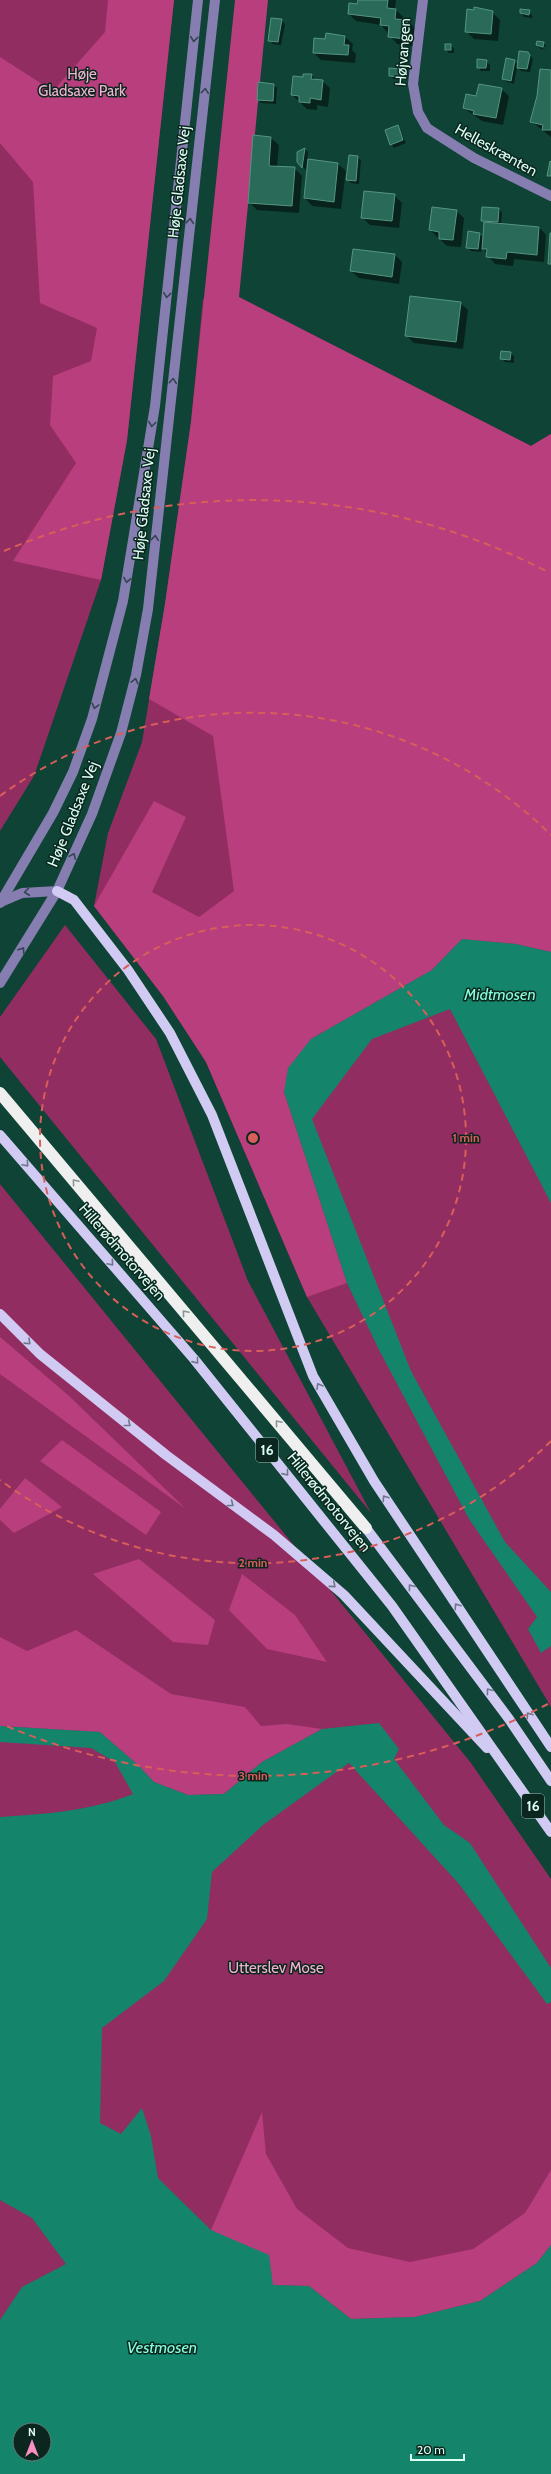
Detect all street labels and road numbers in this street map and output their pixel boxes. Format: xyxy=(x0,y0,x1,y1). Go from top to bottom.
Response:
street label: Højvangen xyxy=(392,17,414,87)
street label: Helleskrænten xyxy=(452,120,540,180)
street label: Høje Gladsaxe Vej xyxy=(164,125,194,239)
street label: Høje Gladsaxe Vej xyxy=(129,447,159,561)
street label: Høje Gladsaxe Vej xyxy=(44,759,102,869)
street label: Hillerødmotorvejen xyxy=(75,1200,169,1304)
road number: 16 xyxy=(256,1438,278,1462)
street label: Hillerødmotorvejen xyxy=(283,1449,375,1555)
road number: 16 xyxy=(522,1794,544,1818)

